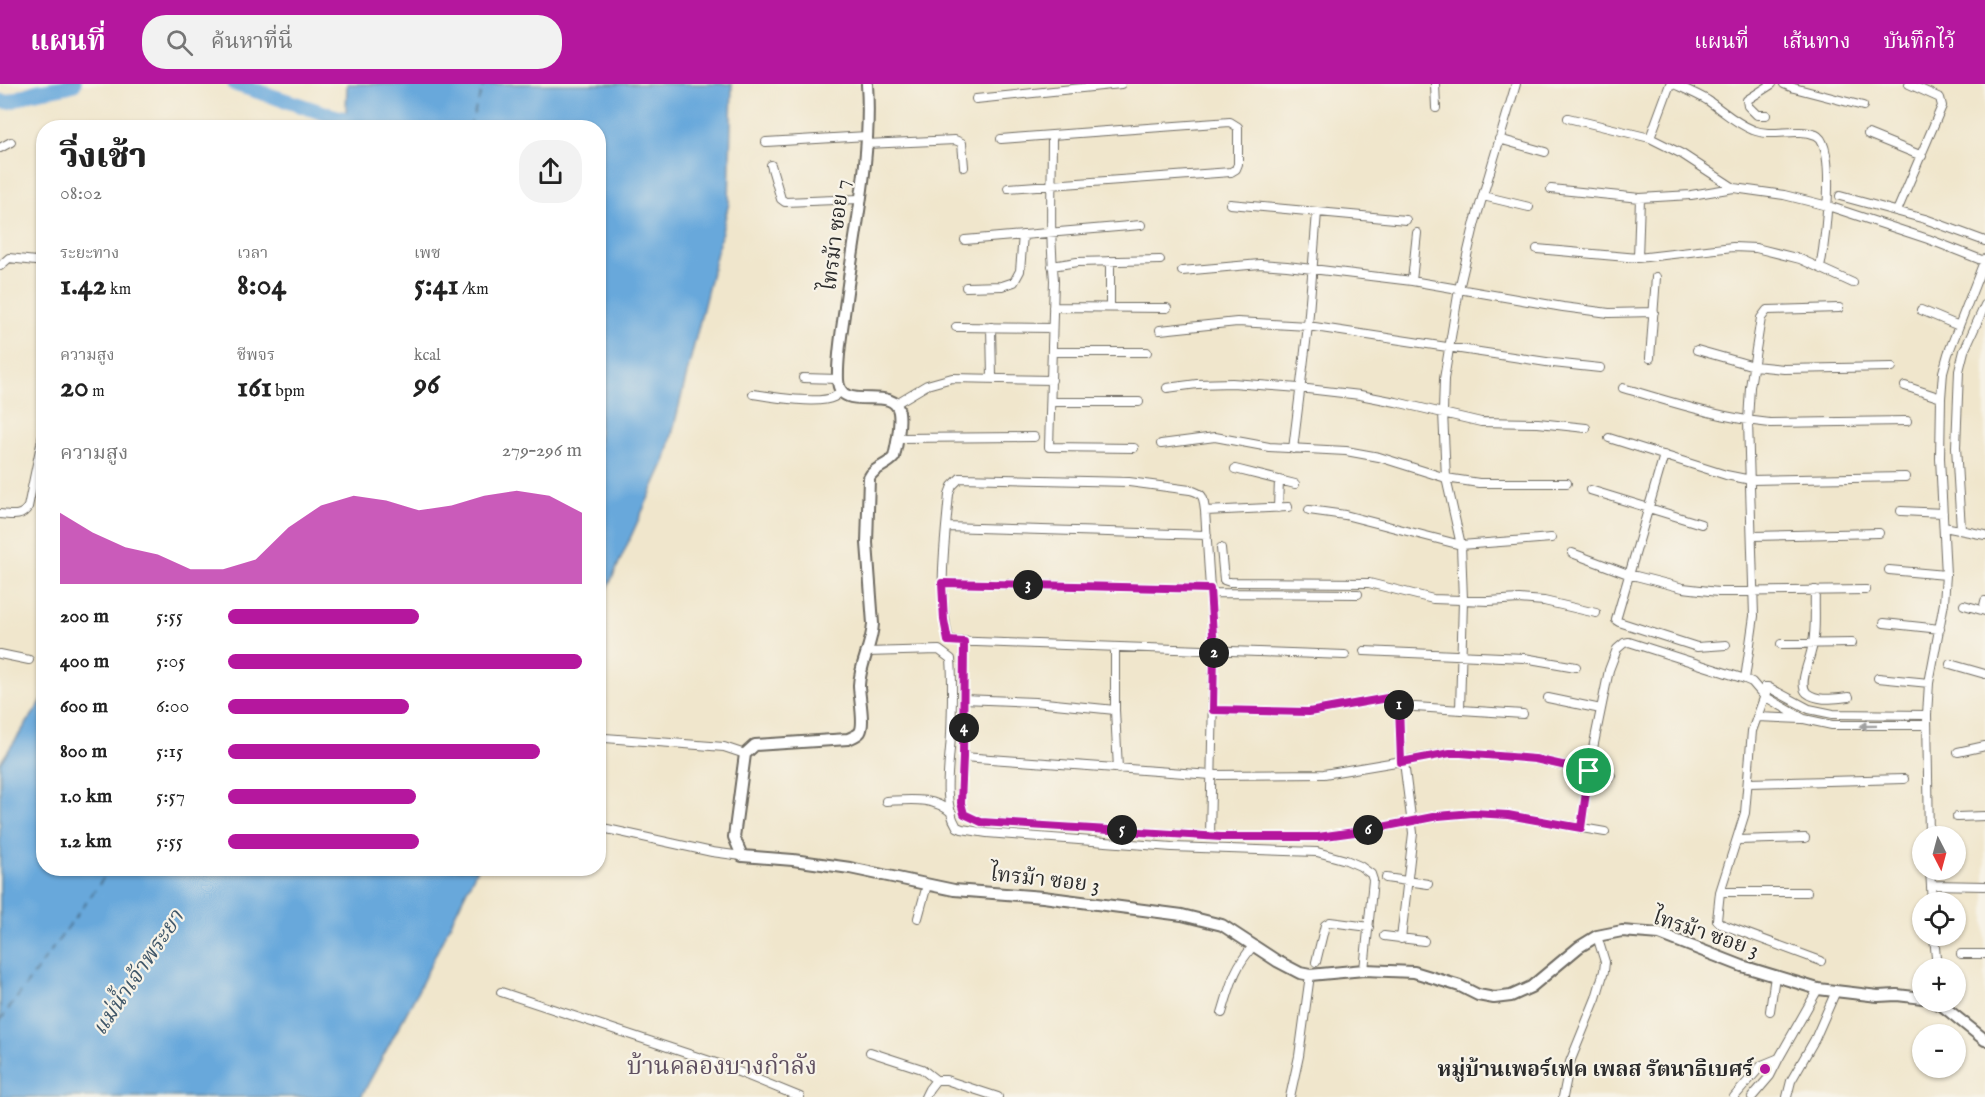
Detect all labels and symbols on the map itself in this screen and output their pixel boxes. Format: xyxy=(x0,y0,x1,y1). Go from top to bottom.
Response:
street label: ไทรม้า ซอย 7 xyxy=(813,178,857,293)
pin: 3 xyxy=(1013,570,1043,600)
pin: 2 xyxy=(1199,638,1229,668)
pin: 1 xyxy=(1384,690,1414,720)
pin: 4 xyxy=(949,713,979,743)
one-way arrow xyxy=(1858,721,1877,731)
pin xyxy=(1563,745,1614,796)
pin: 5 xyxy=(1107,815,1137,845)
pin: 6 xyxy=(1353,815,1383,845)
north arrow xyxy=(1912,826,1966,880)
street label: ไทรม้า ซอย 3 xyxy=(988,858,1101,900)
street label: ไทรม้า ซอย 3 xyxy=(1648,901,1763,964)
water label: แม่น้ำเจ้าพระยา xyxy=(83,902,192,1041)
district label: บ้านคลองบางกำลัง xyxy=(627,1052,817,1083)
place label: หมู่บ้านเพอร์เฟค เพลส รัตนาธิเบศร์ xyxy=(1438,1057,1755,1084)
marker: หมู่บ้านเพอร์เฟค เพลส รัตนาธิเบศร์ xyxy=(1758,1062,1772,1076)

